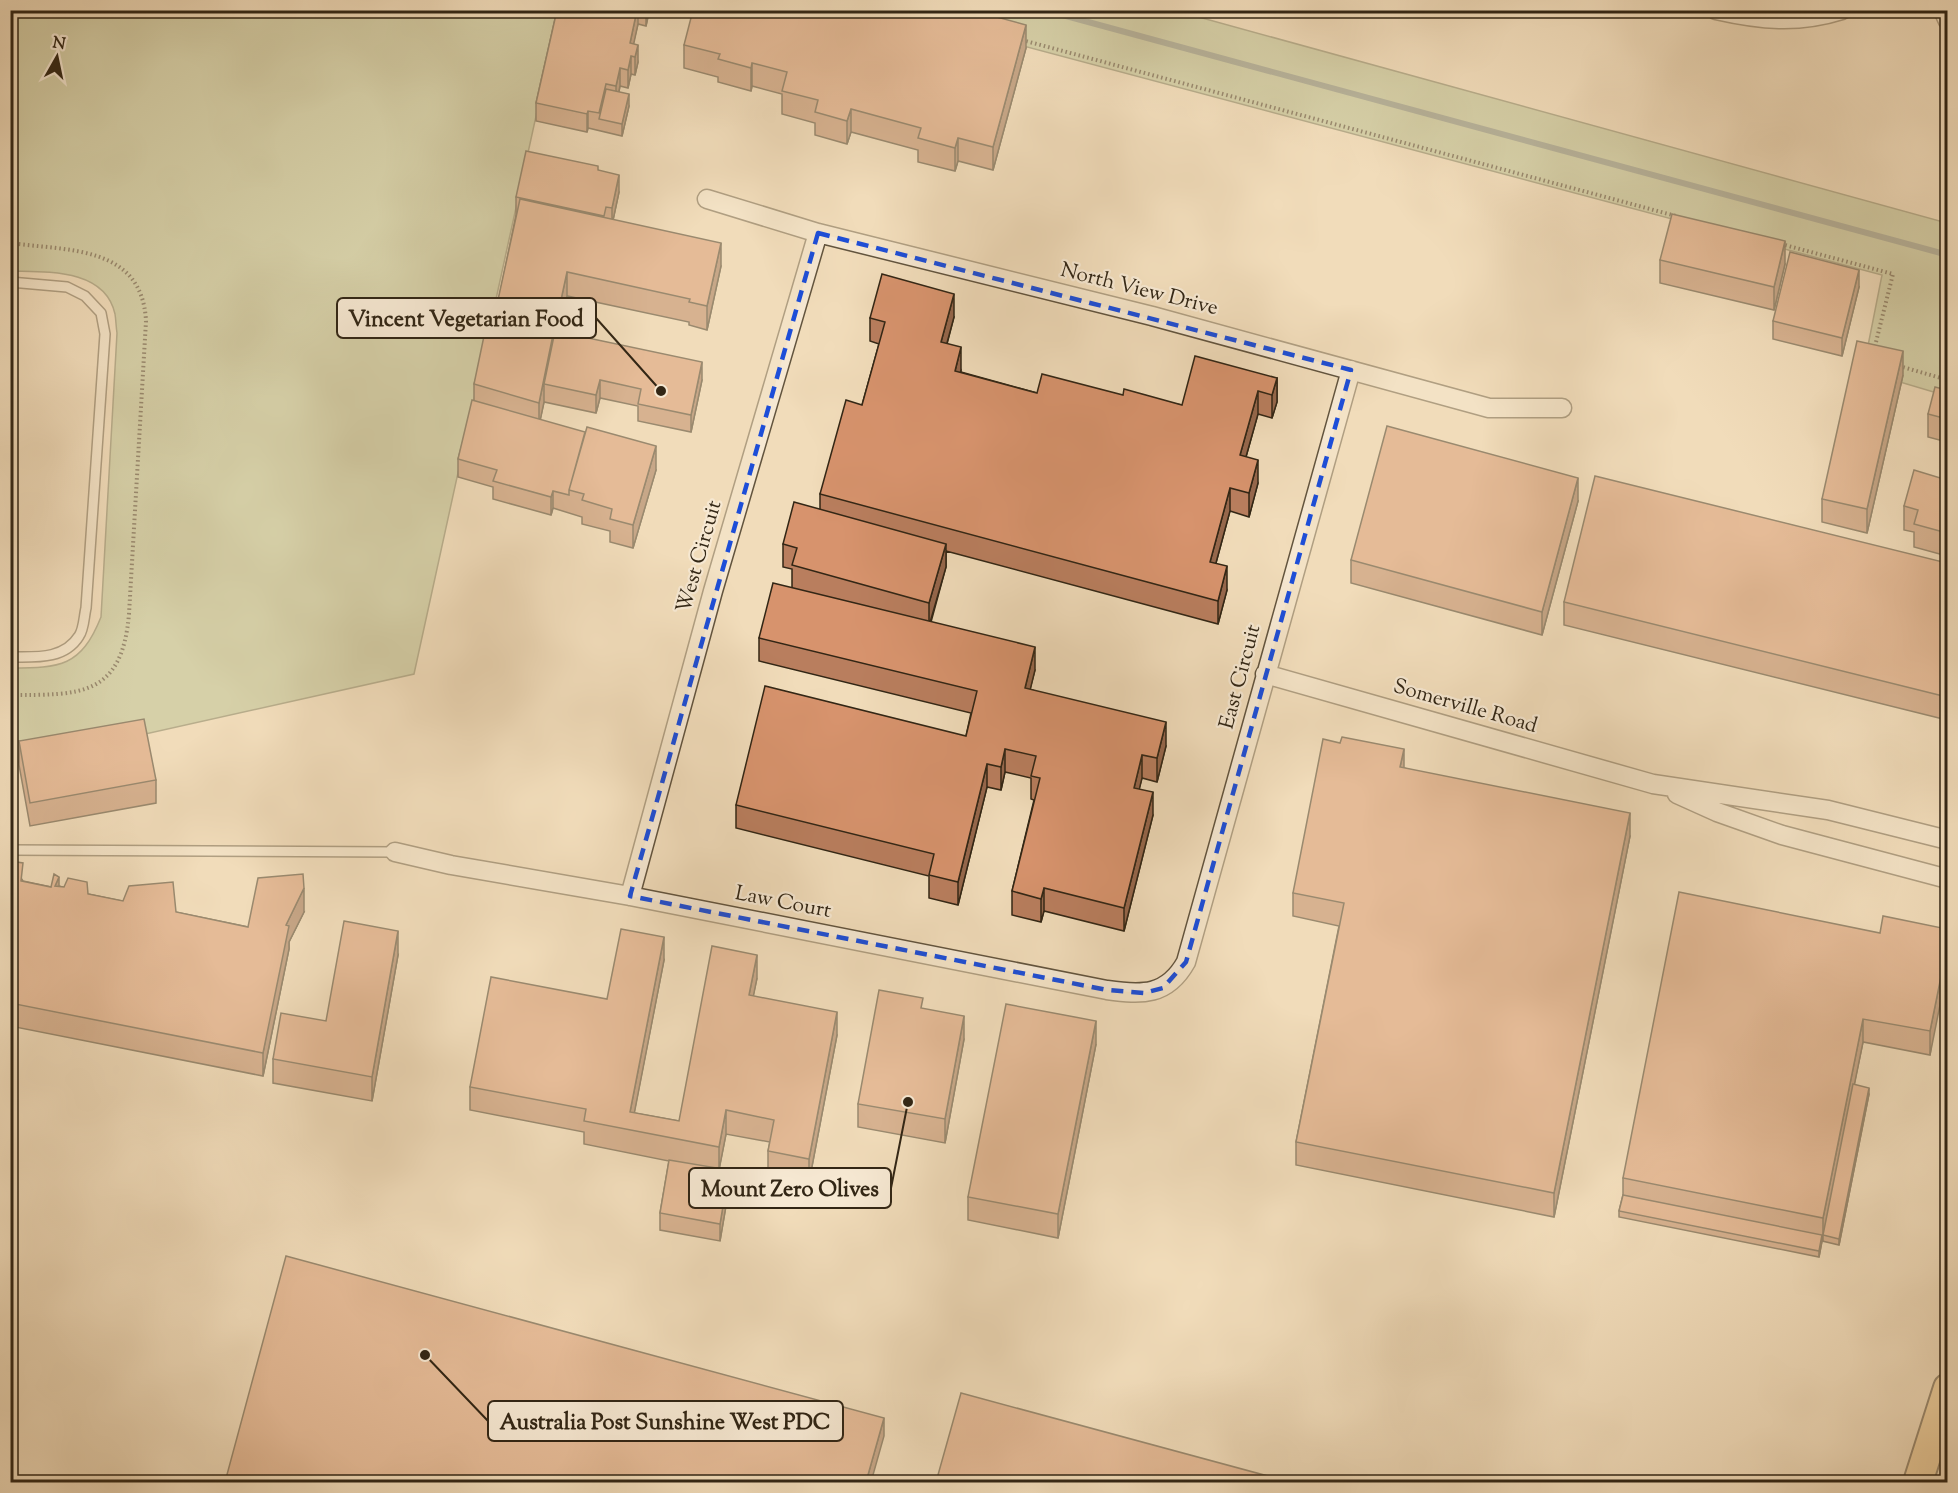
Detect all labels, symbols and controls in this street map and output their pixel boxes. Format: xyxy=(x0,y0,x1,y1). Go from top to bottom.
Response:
north arrow xyxy=(27,27,87,87)
text: N xyxy=(51,32,67,57)
street label: North View Drive xyxy=(1057,256,1221,324)
callout: Vincent Vegetarian Food xyxy=(337,298,596,338)
text: Vincent Vegetarian Food xyxy=(348,305,584,337)
street label: West Circuit xyxy=(670,497,730,617)
street label: East Circuit xyxy=(1213,621,1269,733)
street label: Somerville Road xyxy=(1389,672,1541,742)
street label: Law Court xyxy=(732,879,834,927)
callout: Mount Zero Olives xyxy=(689,1168,891,1208)
text: Mount Zero Olives xyxy=(701,1175,879,1207)
callout: Australia Post Sunshine West PDC xyxy=(488,1401,843,1441)
text: Australia Post Sunshine West PDC xyxy=(499,1408,831,1440)

